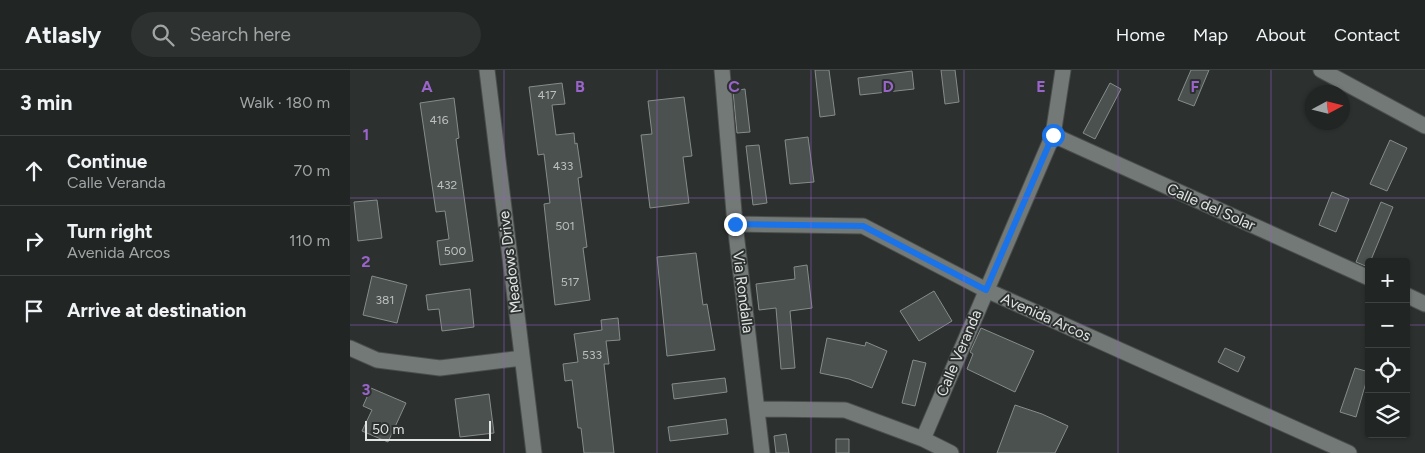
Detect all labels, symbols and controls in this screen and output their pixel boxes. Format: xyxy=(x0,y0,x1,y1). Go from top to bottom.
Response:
search box xyxy=(131,12,481,57)
text: Atlasly xyxy=(25,20,101,49)
icon: search xyxy=(149,21,177,49)
text: Search here xyxy=(189,23,291,46)
text: Home xyxy=(1116,24,1165,46)
text: Map xyxy=(1193,24,1228,46)
text: About xyxy=(1256,24,1306,46)
text: Contact xyxy=(1334,24,1400,46)
text: A xyxy=(421,77,433,96)
text: B xyxy=(575,77,585,96)
text: C xyxy=(728,77,740,96)
text: D xyxy=(882,77,894,96)
text: E xyxy=(1036,77,1046,96)
text: F xyxy=(1191,77,1200,96)
north arrow xyxy=(1305,85,1350,130)
house number: 417 xyxy=(538,88,557,102)
text: 3 min xyxy=(20,90,72,115)
text: Walk · 180 m xyxy=(240,93,330,112)
house number: 416 xyxy=(429,113,449,127)
route start xyxy=(1042,124,1065,147)
text: 1 xyxy=(363,125,369,144)
text: Continue xyxy=(67,150,147,173)
icon: ahead xyxy=(20,157,48,185)
house number: 433 xyxy=(553,159,573,173)
text: 70 m xyxy=(294,161,330,180)
text: Calle Veranda xyxy=(67,173,166,192)
house number: 432 xyxy=(437,178,457,192)
street label: Calle del Solar xyxy=(1164,179,1258,235)
street label: Meadows Drive xyxy=(495,210,525,314)
route end xyxy=(724,213,747,236)
house number: 501 xyxy=(555,219,575,233)
text: Turn right xyxy=(67,220,153,243)
icon: right xyxy=(20,227,48,255)
text: 110 m xyxy=(289,231,330,250)
text: Avenida Arcos xyxy=(67,243,170,262)
house number: 500 xyxy=(444,244,466,258)
street label: Via Rondalla xyxy=(729,250,757,334)
text: 2 xyxy=(361,252,371,271)
map controls xyxy=(1365,258,1410,438)
button: + xyxy=(1365,258,1410,303)
house number: 517 xyxy=(561,275,580,289)
street label: Avenida Arcos xyxy=(998,289,1094,345)
house number: 381 xyxy=(376,293,394,307)
icon: arrive xyxy=(20,297,48,325)
text: Arrive at destination xyxy=(67,299,246,322)
button: − xyxy=(1365,303,1410,348)
street label: Calle Veranda xyxy=(933,307,985,399)
house number: 533 xyxy=(582,348,602,362)
button: locate xyxy=(1365,348,1410,393)
text: 3 xyxy=(362,380,371,399)
button: layers xyxy=(1365,393,1410,438)
scale bar xyxy=(365,418,491,441)
text: 50 m xyxy=(372,421,404,438)

